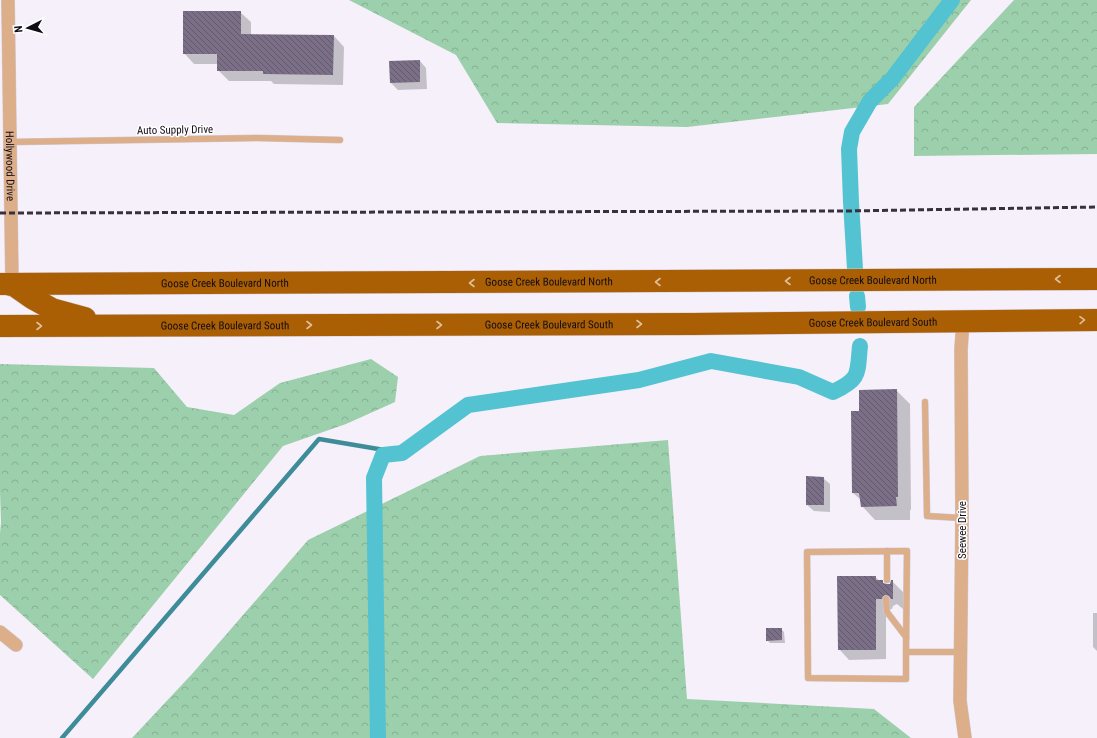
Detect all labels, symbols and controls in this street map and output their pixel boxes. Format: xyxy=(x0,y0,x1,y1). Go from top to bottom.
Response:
north arrow xyxy=(8,8,48,48)
text: N xyxy=(12,25,25,33)
street label: Auto Supply Drive xyxy=(137,123,213,137)
street label: Hollywood Drive xyxy=(3,131,17,201)
street label: Goose Creek Boulevard North xyxy=(809,273,937,287)
street label: Goose Creek Boulevard North xyxy=(485,275,613,288)
one-way arrow xyxy=(1055,275,1061,283)
street label: Goose Creek Boulevard North xyxy=(161,276,289,290)
one-way arrow xyxy=(785,277,791,285)
one-way arrow xyxy=(655,278,661,286)
one-way arrow xyxy=(469,279,475,287)
street label: Goose Creek Boulevard South xyxy=(809,315,937,329)
one-way arrow xyxy=(1079,316,1085,324)
street label: Goose Creek Boulevard South xyxy=(485,318,613,331)
street label: Goose Creek Boulevard South xyxy=(161,319,289,332)
one-way arrow xyxy=(636,320,642,328)
one-way arrow xyxy=(306,321,312,329)
one-way arrow xyxy=(436,321,442,329)
one-way arrow xyxy=(36,322,42,330)
street label: Seewee Drive xyxy=(956,501,969,559)

